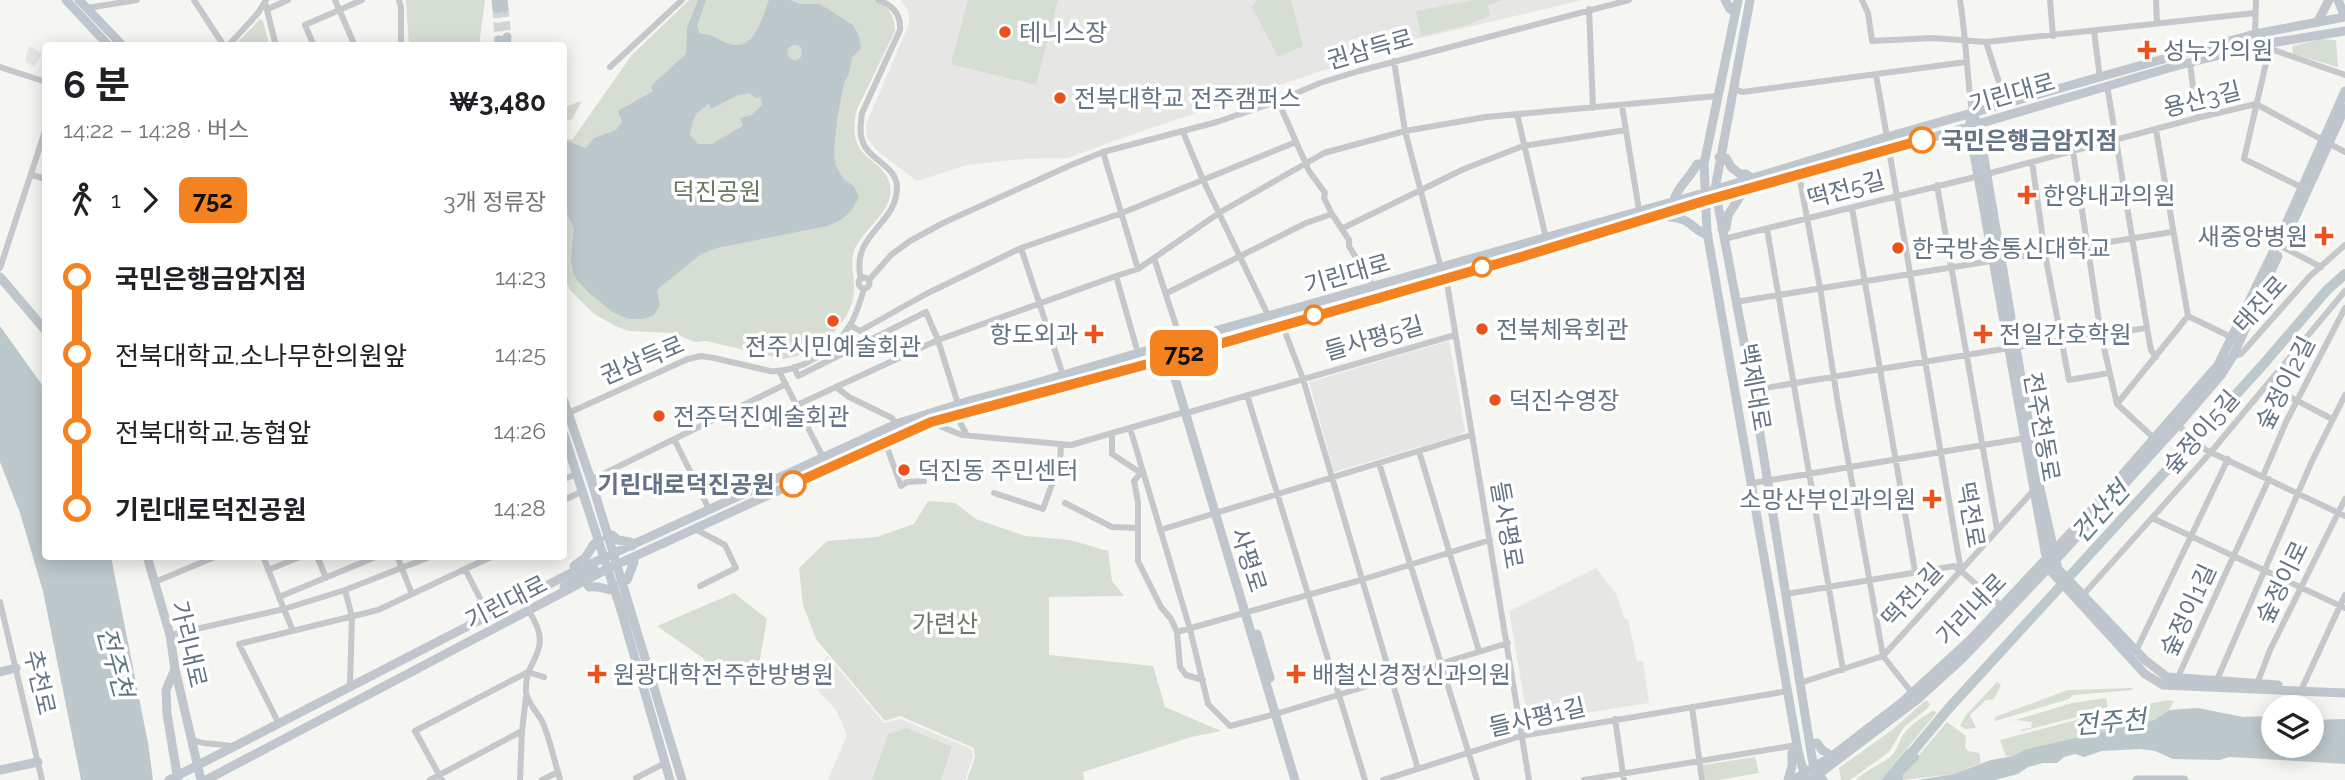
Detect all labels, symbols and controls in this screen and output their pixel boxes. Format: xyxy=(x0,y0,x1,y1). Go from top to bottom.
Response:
place label: 테니스장 xyxy=(1019,18,1107,47)
street label: 권삼득로 xyxy=(1324,23,1416,75)
marker: 테니스장 xyxy=(997,24,1013,40)
place label: 성누가의원 xyxy=(2163,36,2273,65)
marker: 성누가의원 xyxy=(2137,40,2157,60)
text: 6 분 xyxy=(63,62,130,107)
street label: 기린대로 xyxy=(1966,67,2058,119)
street label: 용산3길 xyxy=(2160,75,2244,123)
place label: 전북대학교 전주캠퍼스 xyxy=(1074,84,1301,113)
text: ₩3,480 xyxy=(449,87,546,117)
marker: 전북대학교 전주캠퍼스 xyxy=(1052,90,1068,106)
text: 14:22 – 14:28 · 버스 xyxy=(63,116,249,143)
place label: 국민은행금암지점 xyxy=(1941,126,2118,155)
marker: 국민은행금암지점 xyxy=(1909,127,1935,153)
street label: 떡전5길 xyxy=(1804,165,1888,213)
park label: 덕진공원 xyxy=(673,177,761,206)
icon: walk xyxy=(63,181,101,219)
icon: forward xyxy=(131,181,169,219)
place label: 한양내과의원 xyxy=(2043,181,2175,210)
text: 752 xyxy=(193,185,233,214)
marker: 한양내과의원 xyxy=(2017,185,2037,205)
text: 1 xyxy=(111,186,121,213)
text: 3개 정류장 xyxy=(443,188,546,215)
place label: 새중앙병원 xyxy=(2198,222,2308,251)
marker: 새중앙병원 xyxy=(2314,226,2334,246)
place label: 한국방송통신대학교 xyxy=(1912,234,2111,263)
marker: 한국방송통신대학교 xyxy=(1890,240,1906,256)
street label: 기린대로 xyxy=(1301,248,1393,300)
unlabelled marker xyxy=(1472,257,1492,277)
text: 14:23 xyxy=(495,263,546,290)
text: 국민은행금암지점 xyxy=(115,264,306,294)
street label: 태진로 xyxy=(2227,270,2293,338)
unlabelled marker xyxy=(1304,305,1324,325)
street label: 들사평5길 xyxy=(1321,310,1427,366)
marker: 전주시민예술회관 xyxy=(825,313,841,329)
place label: 전북체육회관 xyxy=(1496,315,1628,344)
place label: 항도외과 xyxy=(990,320,1078,349)
place label: 전일간호학원 xyxy=(1999,320,2131,349)
marker: 전북체육회관 xyxy=(1474,321,1490,337)
marker: 항도외과 xyxy=(1084,324,1104,344)
marker: 전일간호학원 xyxy=(1973,324,1993,344)
street label: 권삼득로 xyxy=(596,329,688,391)
line badge: 752 xyxy=(1144,330,1224,376)
street label: 숲정이2길 xyxy=(2249,331,2321,435)
place label: 전주시민예술회관 xyxy=(745,332,921,361)
text: 752 xyxy=(1164,338,1204,367)
text: 14:25 xyxy=(495,340,546,367)
text: 전북대학교.소나무한의원앞 xyxy=(115,341,407,371)
street label: 백제대로 xyxy=(1733,341,1777,433)
street label: 전주천동로 xyxy=(2018,370,2066,484)
street label: 숲정이5길 xyxy=(2157,384,2245,480)
place label: 덕진수영장 xyxy=(1509,386,1619,415)
marker: 덕진수영장 xyxy=(1487,392,1503,408)
place label: 전주덕진예술회관 xyxy=(673,402,850,431)
marker: 전주덕진예술회관 xyxy=(651,408,667,424)
text: 14:26 xyxy=(493,417,546,444)
text: 전북대학교.농협앞 xyxy=(115,418,311,448)
place label: 덕진동 주민센터 xyxy=(918,456,1079,485)
marker: 덕진동 주민센터 xyxy=(896,462,912,478)
place label: 기린대로덕진공원 xyxy=(597,470,774,499)
marker: 기린대로덕진공원 xyxy=(780,471,806,497)
water label: 건산천 xyxy=(2065,473,2137,549)
street label: 들사평로 xyxy=(1485,479,1529,571)
street label: 떡전로 xyxy=(1951,480,1991,550)
place label: 소망산부인과의원 xyxy=(1739,485,1916,514)
marker: 소망산부인과의원 xyxy=(1922,489,1942,509)
text: 14:28 xyxy=(494,494,546,521)
text: 기린대로덕진공원 xyxy=(115,495,306,525)
street label: 사평로 xyxy=(1225,524,1273,596)
street label: 숲정이로 xyxy=(2250,536,2314,628)
street label: 떡전1길 xyxy=(1875,557,1949,633)
street label: 숲정이1길 xyxy=(2154,559,2222,661)
street label: 가리내로 xyxy=(1930,567,2012,651)
street label: 기린대로 xyxy=(460,569,552,635)
street label: 가리내로 xyxy=(165,598,213,690)
park label: 가련산 xyxy=(912,609,978,638)
water label: 전주천 xyxy=(91,623,140,704)
street label: 추천로 xyxy=(18,646,62,718)
place label: 원광대학전주한방병원 xyxy=(613,660,834,689)
place label: 배철신경정신과의원 xyxy=(1312,660,1511,689)
marker: 원광대학전주한방병원 xyxy=(587,664,607,684)
marker: 배철신경정신과의원 xyxy=(1286,664,1306,684)
street label: 들사평1길 xyxy=(1486,692,1588,742)
map controls xyxy=(2261,695,2324,758)
button: layers xyxy=(2261,695,2324,758)
water label: 전주천 xyxy=(2073,704,2150,740)

